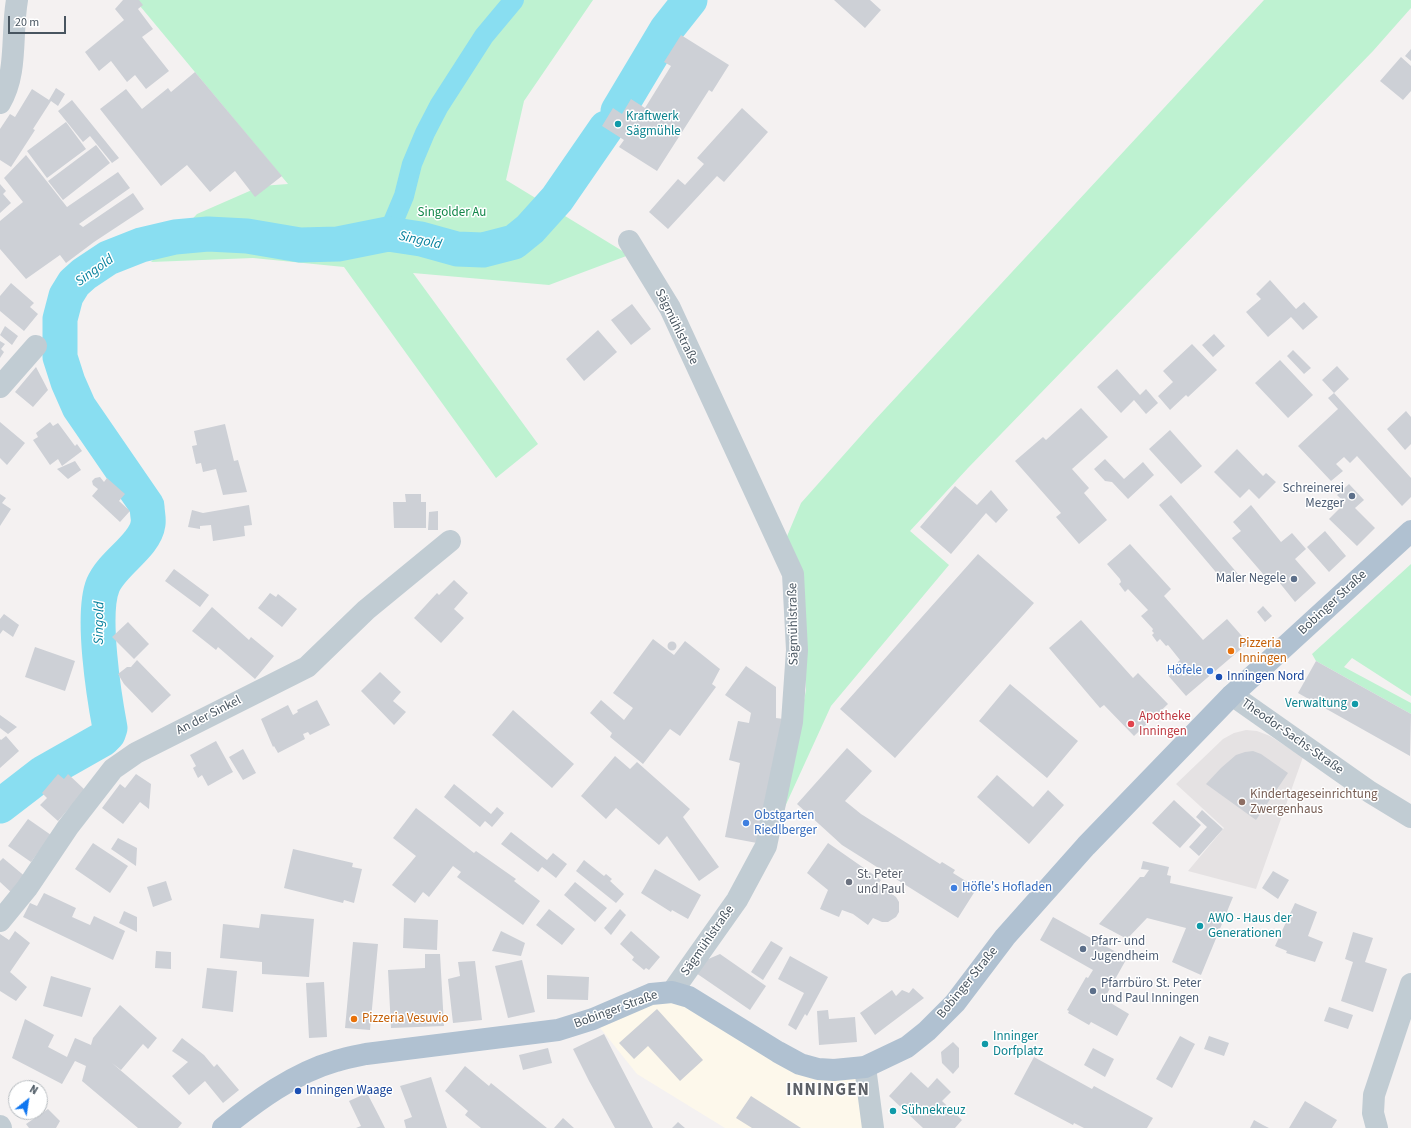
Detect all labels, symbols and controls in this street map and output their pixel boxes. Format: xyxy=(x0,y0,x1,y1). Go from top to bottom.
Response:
scale bar xyxy=(10,8,68,34)
text: 20 m xyxy=(15,14,39,31)
place label: Kraftwerk Sägmühle xyxy=(626,109,681,140)
marker: Kraftwerk Sägmühle xyxy=(613,119,623,129)
park label: Singolder Au xyxy=(418,205,486,221)
water label: Singold xyxy=(397,228,443,254)
water label: Singold xyxy=(73,251,117,291)
street label: Sägmühlstraße xyxy=(651,286,701,368)
place label: Schreinerei Mezger xyxy=(1282,481,1344,512)
marker: Schreinerei Mezger xyxy=(1347,491,1357,501)
street label: Bobinger Straße xyxy=(1296,567,1370,639)
place label: Maler Negele xyxy=(1216,571,1286,587)
marker: Maler Negele xyxy=(1289,574,1299,584)
street label: Sägmühlstraße xyxy=(785,583,803,665)
water label: Singold xyxy=(91,601,109,645)
place label: Pizzeria Inningen xyxy=(1239,636,1287,667)
marker: Pizzeria Inningen xyxy=(1226,646,1236,656)
place label: Höfele xyxy=(1167,663,1202,679)
marker: Höfele xyxy=(1205,666,1215,676)
place label: Inningen Nord xyxy=(1227,669,1305,685)
marker: Inningen Nord xyxy=(1214,672,1224,682)
street label: An der Sinkel xyxy=(174,693,244,739)
street label: Theodor-Sachs-Straße xyxy=(1238,696,1346,778)
place label: Verwaltung xyxy=(1285,696,1347,712)
marker: Verwaltung xyxy=(1350,699,1360,709)
place label: Apotheke Inningen xyxy=(1139,709,1191,740)
marker: Apotheke Inningen xyxy=(1126,719,1136,729)
place label: Kindertageseinrichtung Zwergenhaus xyxy=(1250,787,1378,818)
marker: Kindertageseinrichtung Zwergenhaus xyxy=(1237,797,1247,807)
place label: Obstgarten Riedlberger xyxy=(754,808,817,839)
marker: Obstgarten Riedlberger xyxy=(741,818,751,828)
place label: St. Peter und Paul xyxy=(857,867,905,898)
marker: St. Peter und Paul xyxy=(844,877,854,887)
place label: Höfle's Hofladen xyxy=(962,880,1052,896)
marker: Höfle's Hofladen xyxy=(949,883,959,893)
street label: Sägmühlstraße xyxy=(678,903,738,979)
place label: AWO - Haus der Generationen xyxy=(1208,911,1291,942)
marker: AWO - Haus der Generationen xyxy=(1195,921,1205,931)
place label: Pfarr- und Jugendheim xyxy=(1091,934,1159,965)
street label: Bobinger Straße xyxy=(934,944,1002,1022)
marker: Pfarr- und Jugendheim xyxy=(1078,944,1088,954)
place label: Pfarrbüro St. Peter und Paul Inningen xyxy=(1101,976,1201,1007)
marker: Pfarrbüro St. Peter und Paul Inningen xyxy=(1088,986,1098,996)
street label: Bobinger Straße xyxy=(572,988,660,1032)
place label: Pizzeria Vesuvio xyxy=(362,1011,449,1027)
marker: Pizzeria Vesuvio xyxy=(349,1014,359,1024)
place label: Inninger Dorfplatz xyxy=(993,1029,1043,1060)
marker: Inninger Dorfplatz xyxy=(980,1039,990,1049)
north arrow xyxy=(8,1080,48,1120)
district label: INNINGEN xyxy=(786,1081,870,1101)
text: N xyxy=(27,1082,41,1098)
place label: Inningen Waage xyxy=(306,1083,392,1099)
marker: Inningen Waage xyxy=(293,1086,303,1096)
place label: Sühnekreuz xyxy=(901,1103,966,1119)
marker: Sühnekreuz xyxy=(888,1106,898,1116)

